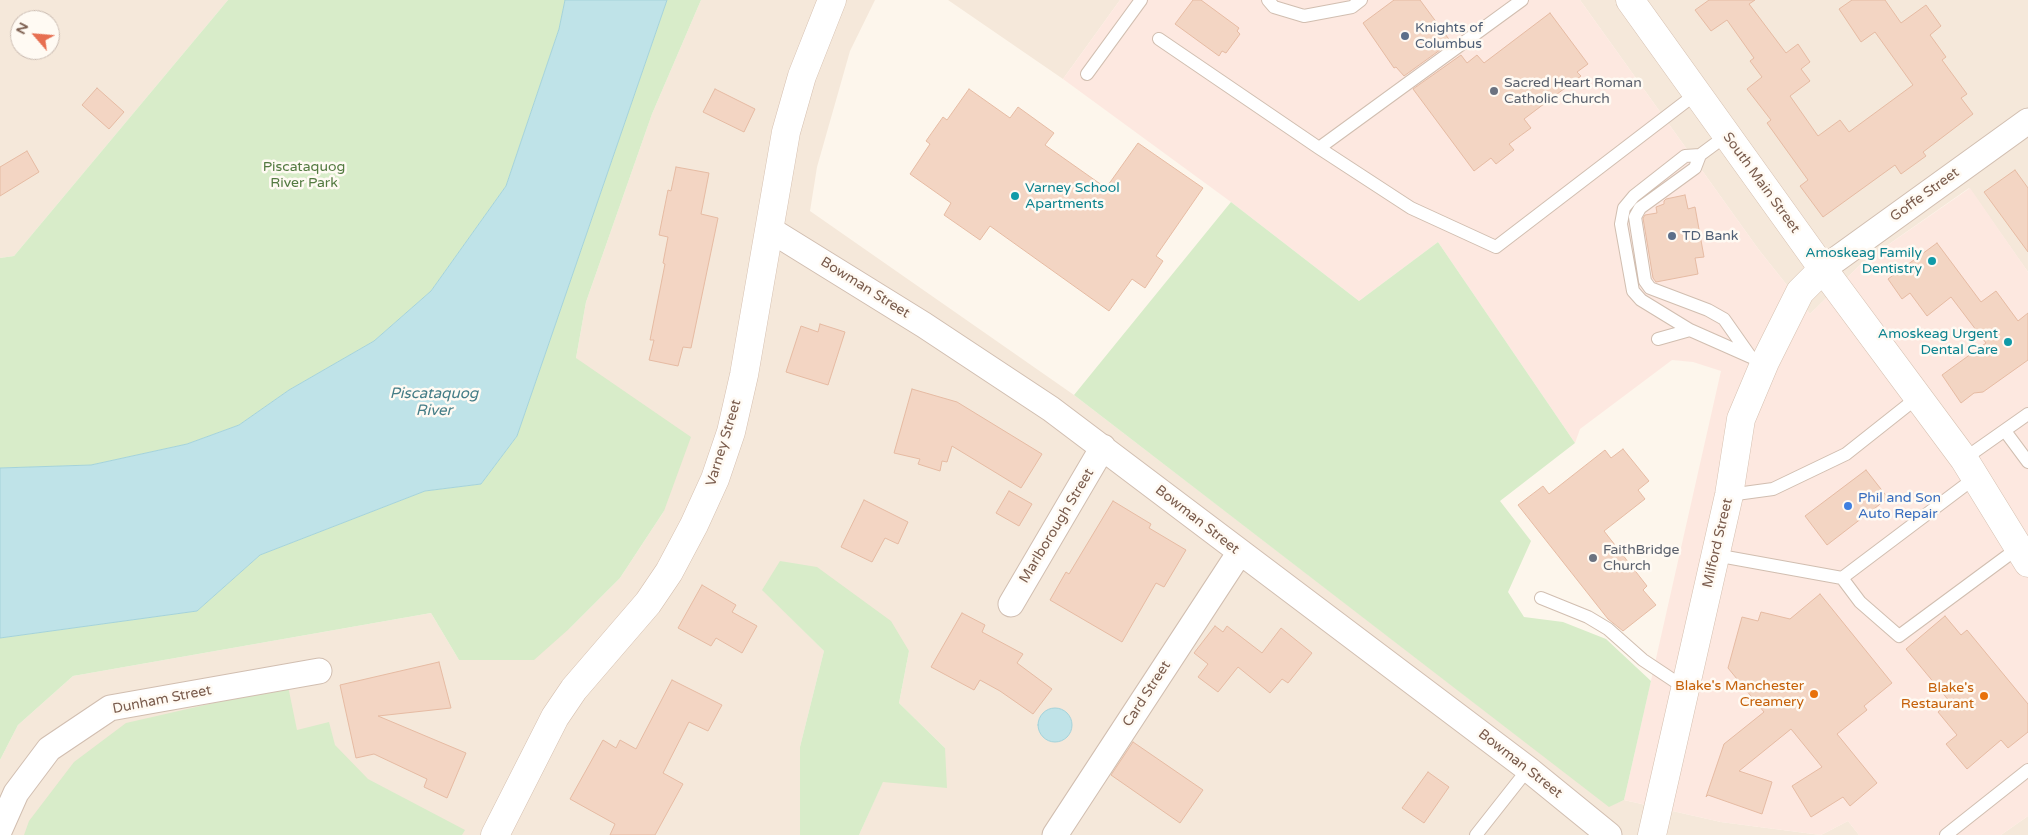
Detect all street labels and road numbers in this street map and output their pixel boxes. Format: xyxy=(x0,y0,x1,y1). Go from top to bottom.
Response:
street label: South Main Street xyxy=(1719,129,1803,237)
street label: Goffe Street xyxy=(1887,164,1963,226)
street label: Bowman Street xyxy=(817,254,913,322)
street label: Varney Street xyxy=(703,398,745,488)
street label: Marlborough Street xyxy=(1016,466,1098,586)
street label: Bowman Street xyxy=(1152,482,1242,558)
street label: Milford Street xyxy=(1700,497,1736,589)
street label: Card Street xyxy=(1119,658,1175,730)
street label: Dunham Street xyxy=(111,682,213,718)
street label: Bowman Street xyxy=(1475,726,1565,802)

